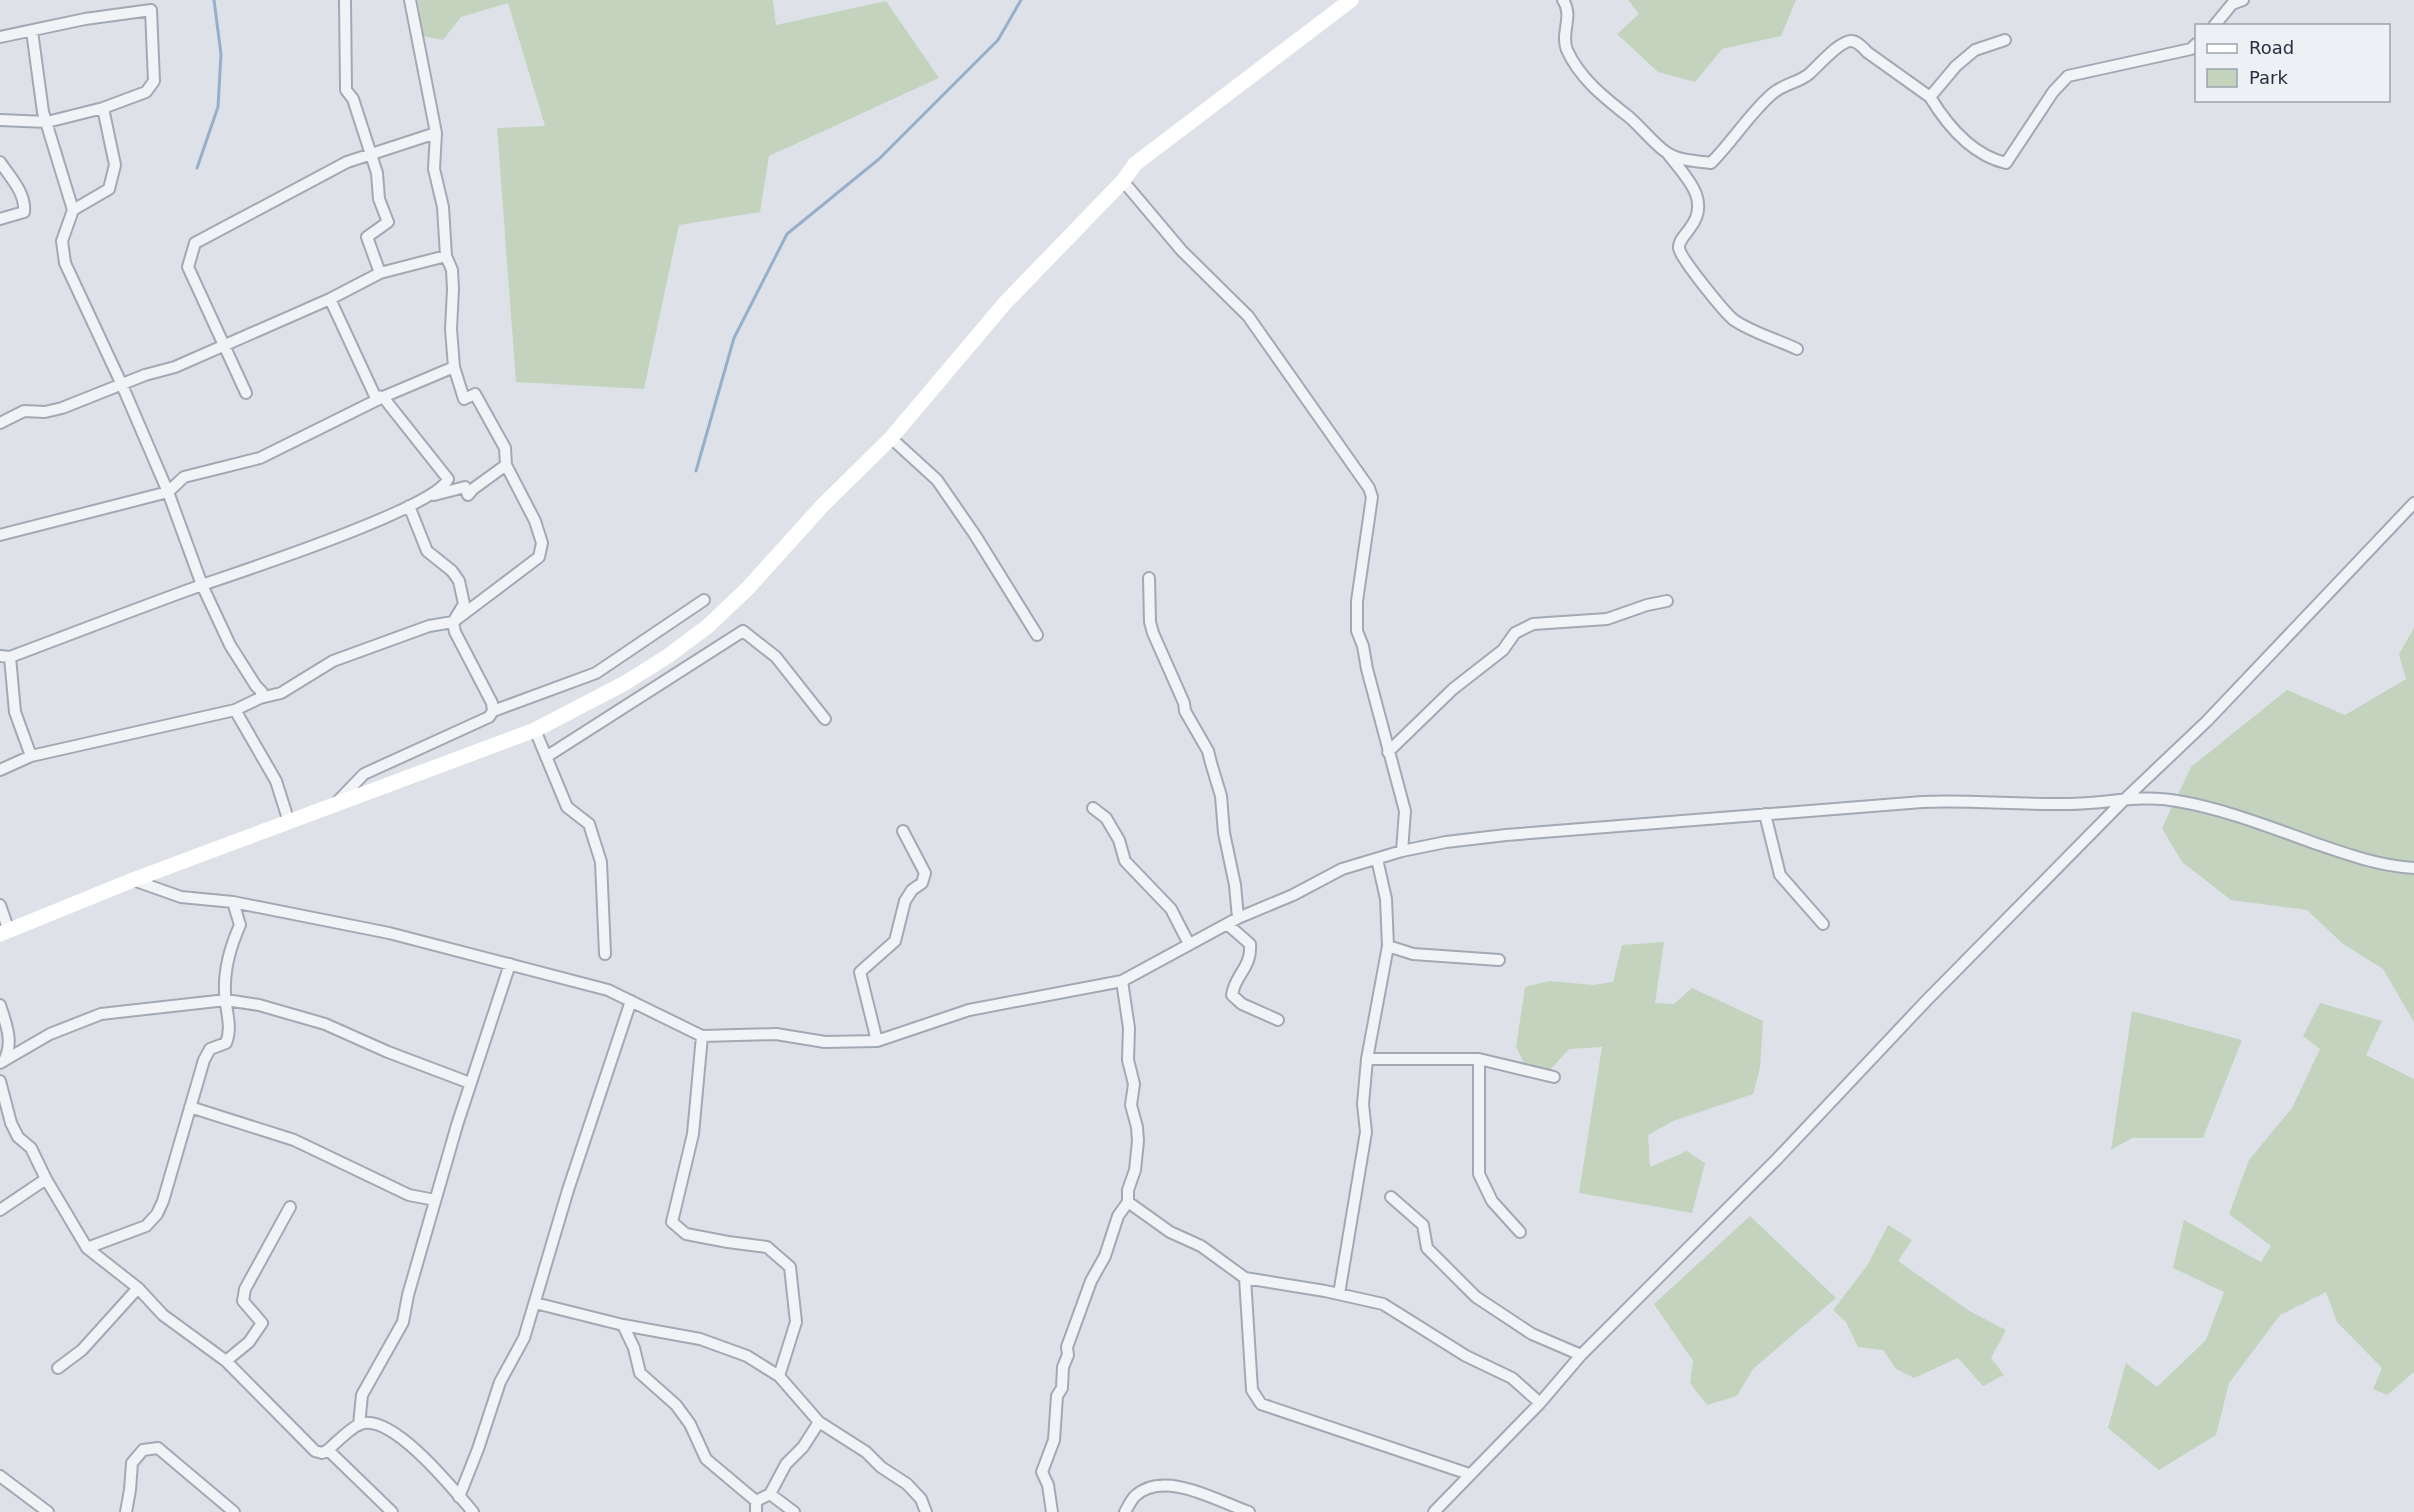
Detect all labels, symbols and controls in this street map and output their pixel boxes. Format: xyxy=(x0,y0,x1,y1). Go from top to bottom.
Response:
legend xyxy=(2195,24,2390,102)
text: Road xyxy=(2249,37,2294,58)
text: Park xyxy=(2249,67,2288,88)

